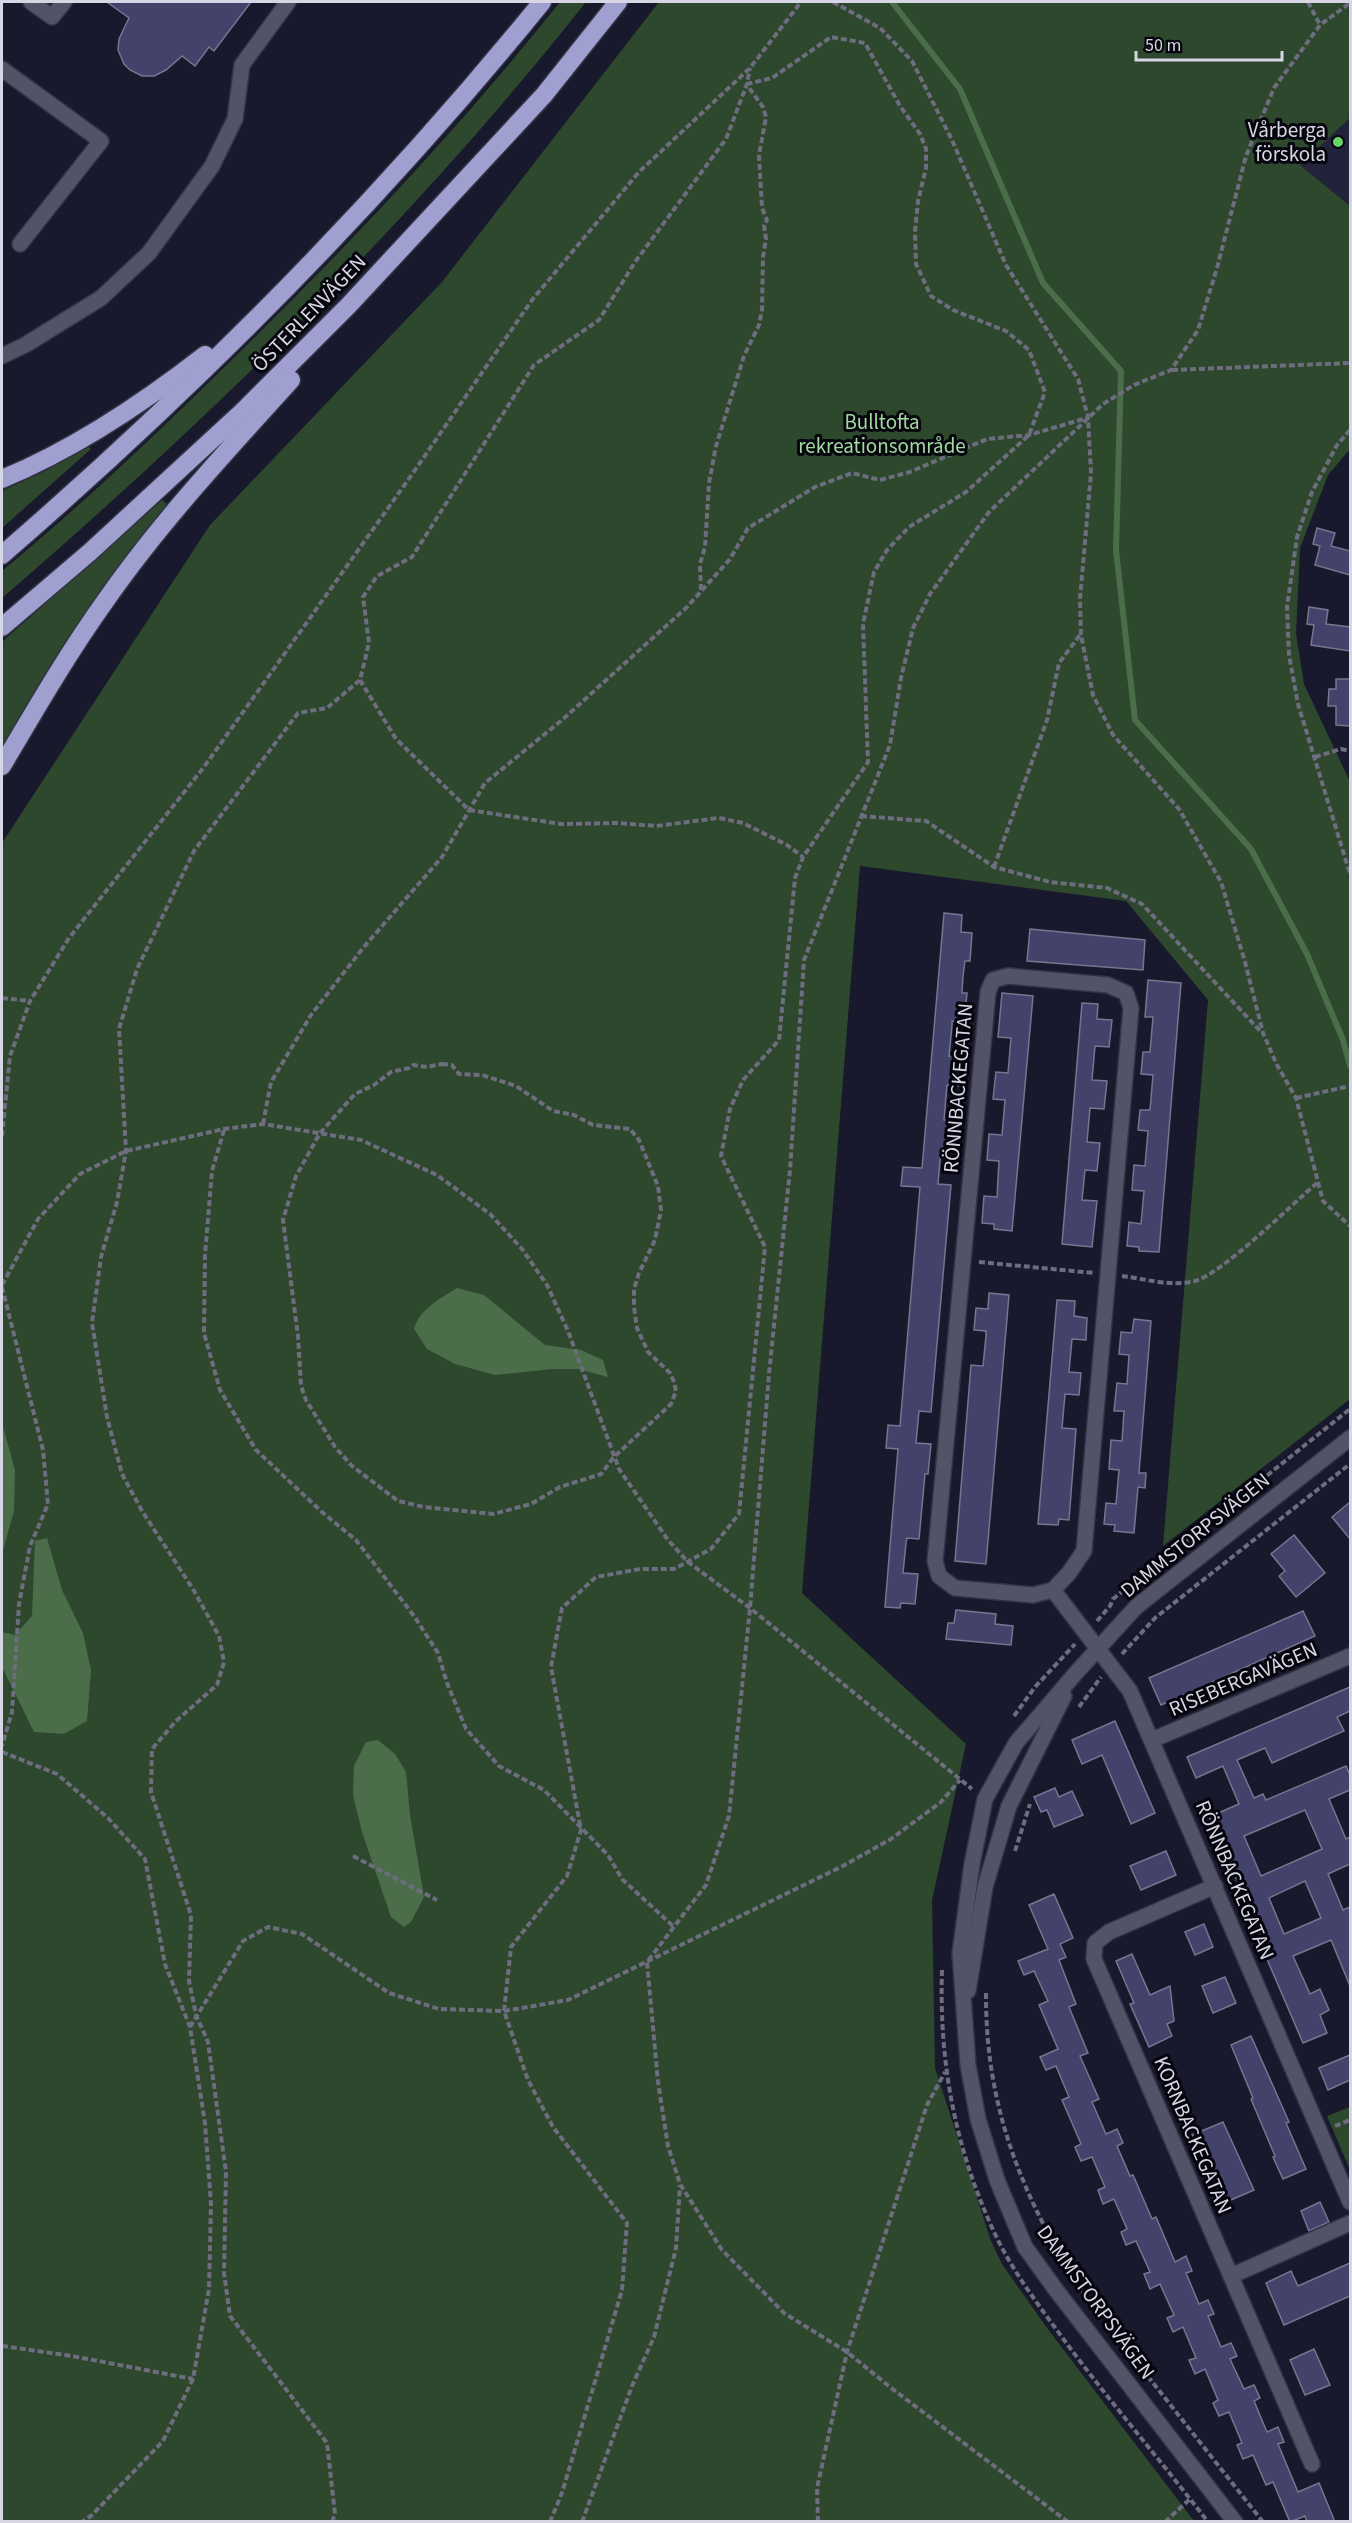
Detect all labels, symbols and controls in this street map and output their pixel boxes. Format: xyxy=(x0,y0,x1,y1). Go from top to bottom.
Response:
scale bar xyxy=(1136,24,1282,62)
text: 50 m xyxy=(1145,33,1181,58)
place label: Vårberga förskola xyxy=(1248,115,1326,169)
marker: Vårberga förskola xyxy=(1331,135,1345,149)
street label: ÖSTERLENVÄGEN xyxy=(245,247,373,379)
park label: Bulltofta rekreationsområde xyxy=(798,407,966,461)
street label: RÖNNBACKEGATAN xyxy=(936,1002,980,1174)
street label: DAMMSTORPSVÄGEN xyxy=(1114,1465,1276,1605)
street label: RISEBERGAVÄGEN xyxy=(1164,1634,1322,1724)
street label: RÖNNBACKEGATAN xyxy=(1188,1796,1282,1964)
street label: KORNBACKEGATAN xyxy=(1146,2052,1240,2218)
street label: DAMMSTORPSVÄGEN xyxy=(1030,2219,1162,2385)

